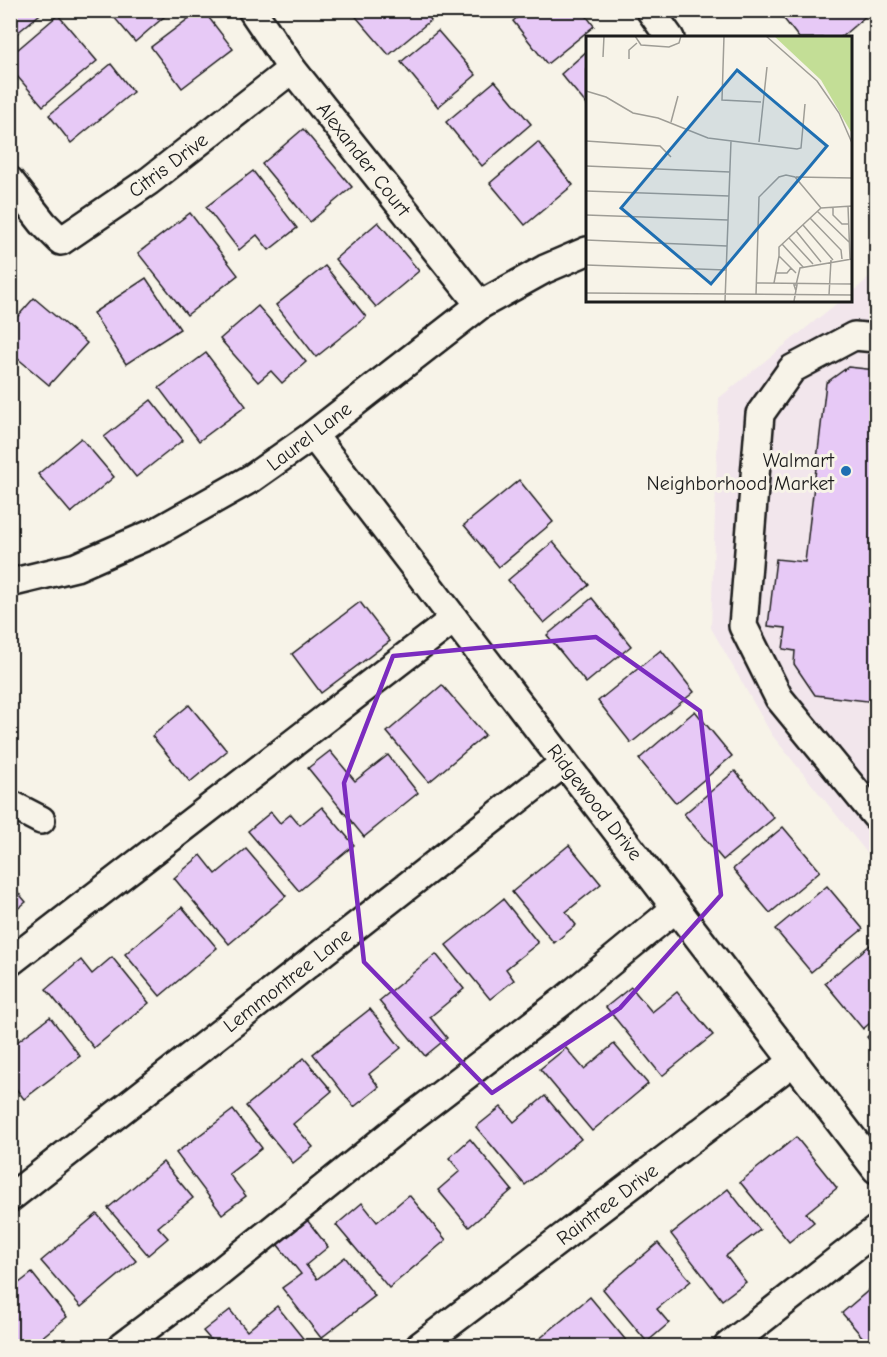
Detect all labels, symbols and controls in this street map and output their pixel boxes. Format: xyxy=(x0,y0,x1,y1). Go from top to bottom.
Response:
inset map xyxy=(586,36,851,302)
street label: Alexander Court xyxy=(312,98,416,222)
street label: Citris Drive xyxy=(124,128,212,203)
street label: Laurel Lane xyxy=(262,397,356,476)
place label: Walmart Neighborhood Market xyxy=(647,449,835,495)
marker: Walmart Neighborhood Market xyxy=(839,464,853,478)
street label: Ridgewood Drive xyxy=(542,740,647,865)
street label: Lemmontree Lane xyxy=(219,923,356,1037)
street label: Raintree Drive xyxy=(552,1159,662,1250)

